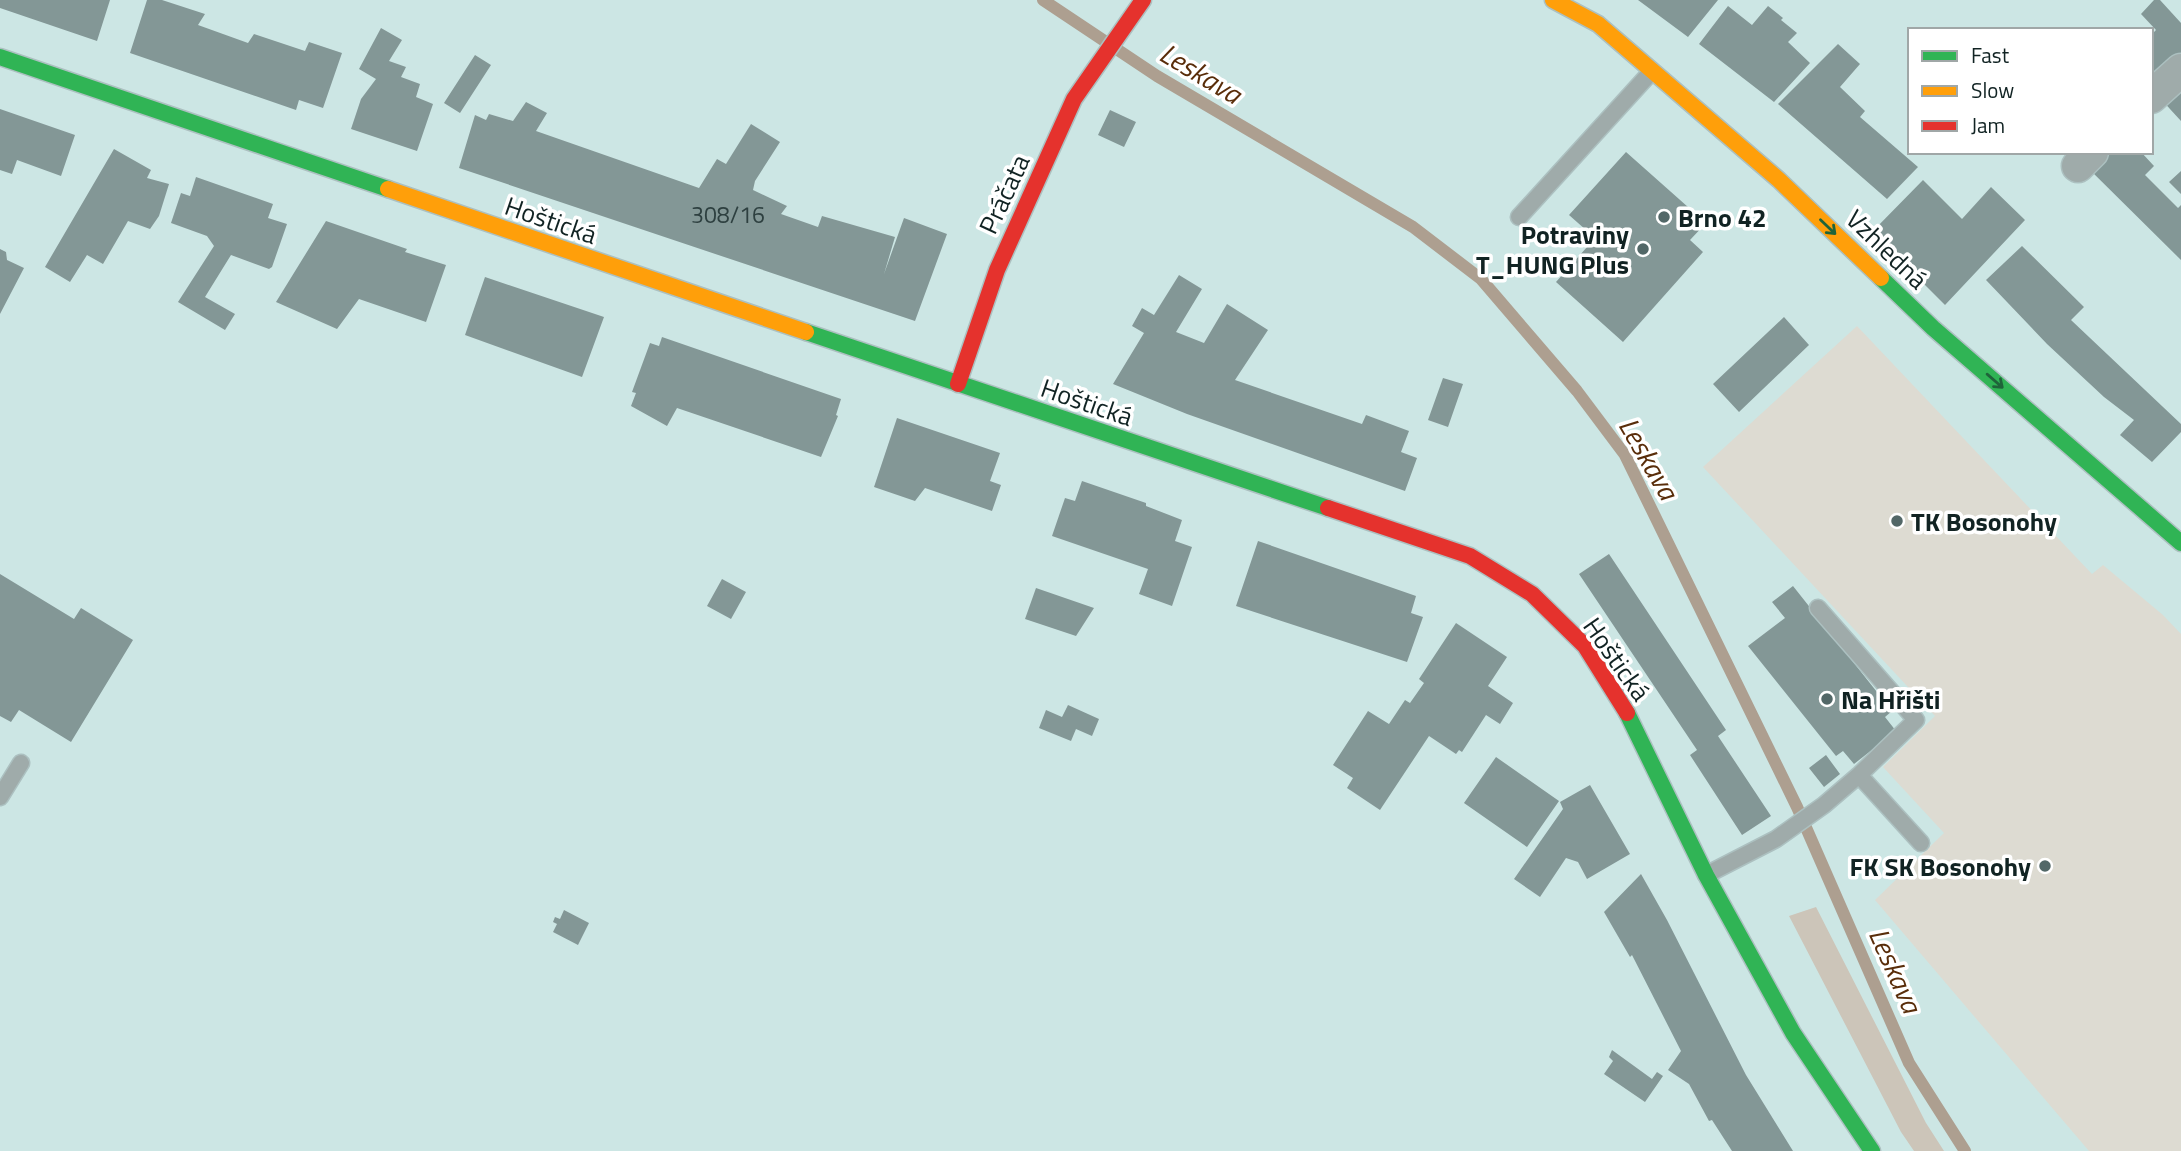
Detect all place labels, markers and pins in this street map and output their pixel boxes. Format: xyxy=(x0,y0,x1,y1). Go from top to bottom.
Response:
place label: Brno 42 xyxy=(1678,198,1767,237)
marker: Brno 42 xyxy=(1656,209,1672,225)
place label: Potraviny T_HUNG Plus xyxy=(1476,215,1629,284)
marker: Potraviny T_HUNG Plus xyxy=(1635,241,1651,257)
place label: TK Bosonohy xyxy=(1911,502,2057,541)
marker: TK Bosonohy xyxy=(1889,513,1905,529)
place label: Na Hřišti xyxy=(1841,680,1940,719)
marker: Na Hřišti xyxy=(1819,691,1835,707)
place label: FK SK Bosonohy xyxy=(1850,847,2031,886)
marker: FK SK Bosonohy xyxy=(2037,858,2053,874)

